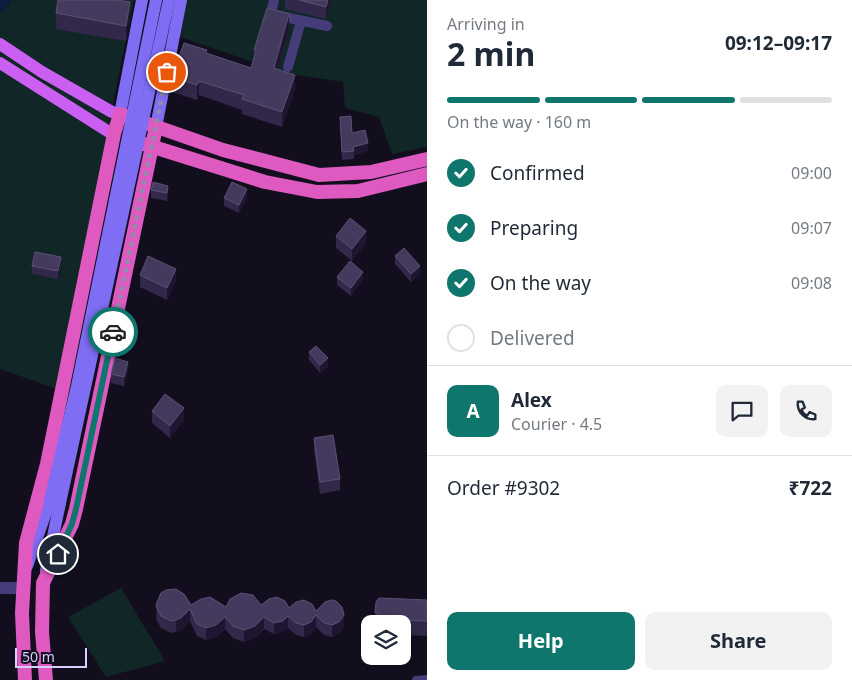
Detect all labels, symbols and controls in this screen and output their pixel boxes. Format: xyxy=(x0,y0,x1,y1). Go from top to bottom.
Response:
text: Arriving in xyxy=(447,13,525,35)
text: 09:12–09:17 xyxy=(725,30,832,56)
text: 2 min xyxy=(447,32,535,75)
pin xyxy=(146,51,188,93)
icon: bag xyxy=(153,58,181,86)
text: On the way · 160 m xyxy=(447,111,591,133)
icon: check xyxy=(447,159,475,187)
text: Confirmed xyxy=(490,160,585,186)
text: 09:00 xyxy=(791,162,832,184)
icon: check xyxy=(447,214,475,242)
text: Preparing xyxy=(490,215,578,241)
text: 09:07 xyxy=(791,217,832,239)
icon: check xyxy=(447,269,475,297)
text: On the way xyxy=(490,270,591,296)
text: 09:08 xyxy=(791,272,832,294)
courier xyxy=(88,307,138,357)
icon: car xyxy=(99,318,127,346)
text: Delivered xyxy=(490,325,575,351)
button: chat xyxy=(716,385,768,437)
button: phone xyxy=(780,385,832,437)
text: Alex xyxy=(511,387,552,413)
text: A xyxy=(466,398,480,424)
text: Courier · 4.5 xyxy=(511,413,602,435)
text: Order #9302 xyxy=(447,475,560,501)
text: ₹722 xyxy=(789,475,832,501)
pin xyxy=(37,533,79,575)
icon: home xyxy=(44,540,72,568)
button: Help xyxy=(447,612,635,670)
button: Share xyxy=(645,612,832,670)
map controls xyxy=(361,615,411,665)
button: layers xyxy=(361,615,411,665)
scale bar xyxy=(15,645,88,668)
text: 50 m xyxy=(22,647,55,666)

